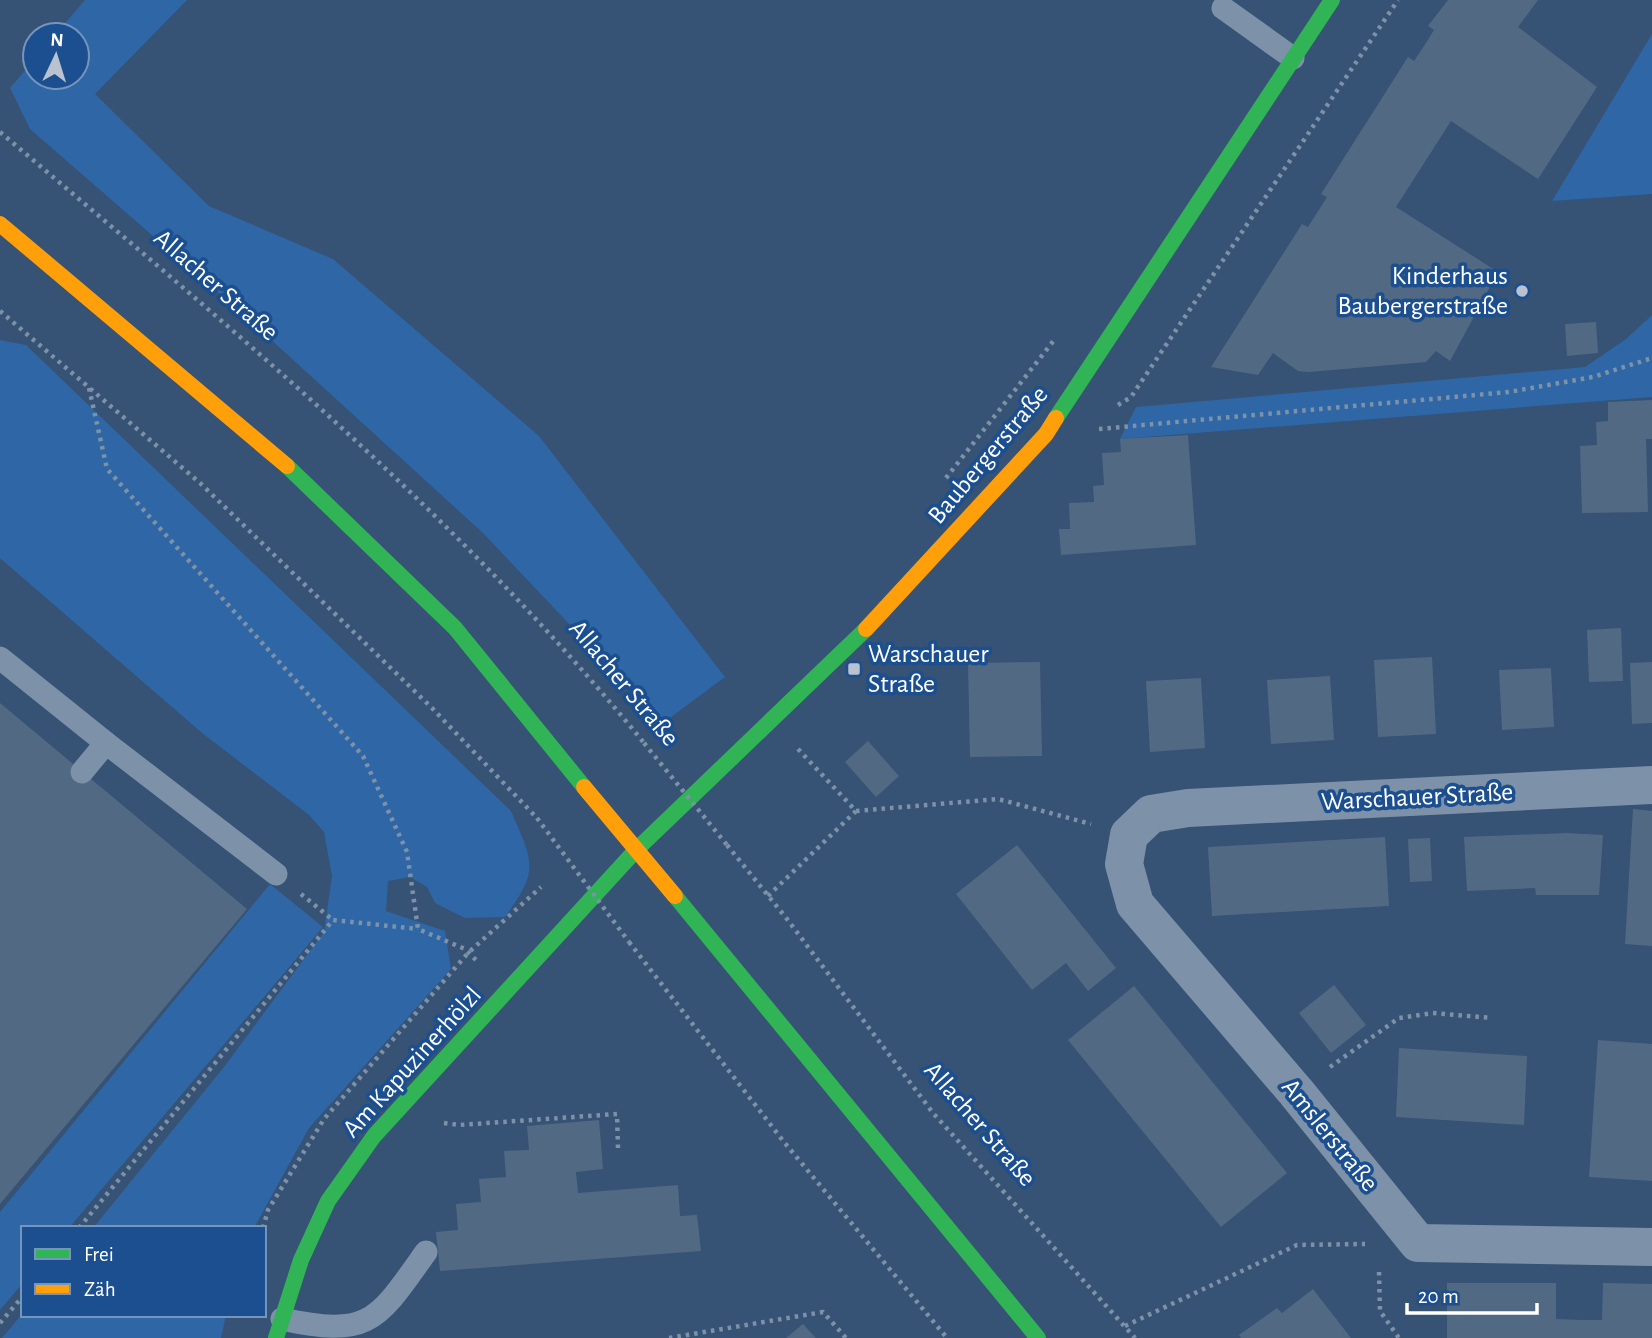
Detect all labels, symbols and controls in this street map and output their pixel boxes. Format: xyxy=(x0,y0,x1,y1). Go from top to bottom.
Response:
north arrow xyxy=(21,21,91,91)
text: N xyxy=(50,31,64,50)
street label: Allacher Straße xyxy=(149,224,283,346)
place label: Kinderhaus Baubergerstraße xyxy=(1338,263,1508,319)
marker: Kinderhaus Baubergerstraße xyxy=(1514,283,1530,299)
street label: Baubergerstraße xyxy=(923,381,1053,529)
street label: Allacher Straße xyxy=(564,615,684,751)
place label: Warschauer Straße xyxy=(868,641,989,697)
marker: Warschauer Straße xyxy=(846,661,862,677)
street label: Warschauer Straße xyxy=(1320,779,1514,815)
street label: Am Kapuzinerhölzl xyxy=(338,982,486,1142)
street label: Allacher Straße xyxy=(919,1057,1041,1191)
street label: Amslerstraße xyxy=(1277,1074,1383,1196)
legend xyxy=(21,1226,266,1317)
text: Frei xyxy=(84,1244,114,1265)
scale bar xyxy=(1407,1272,1536,1316)
text: Zäh xyxy=(84,1279,116,1300)
text: 20 m xyxy=(1418,1286,1459,1307)

